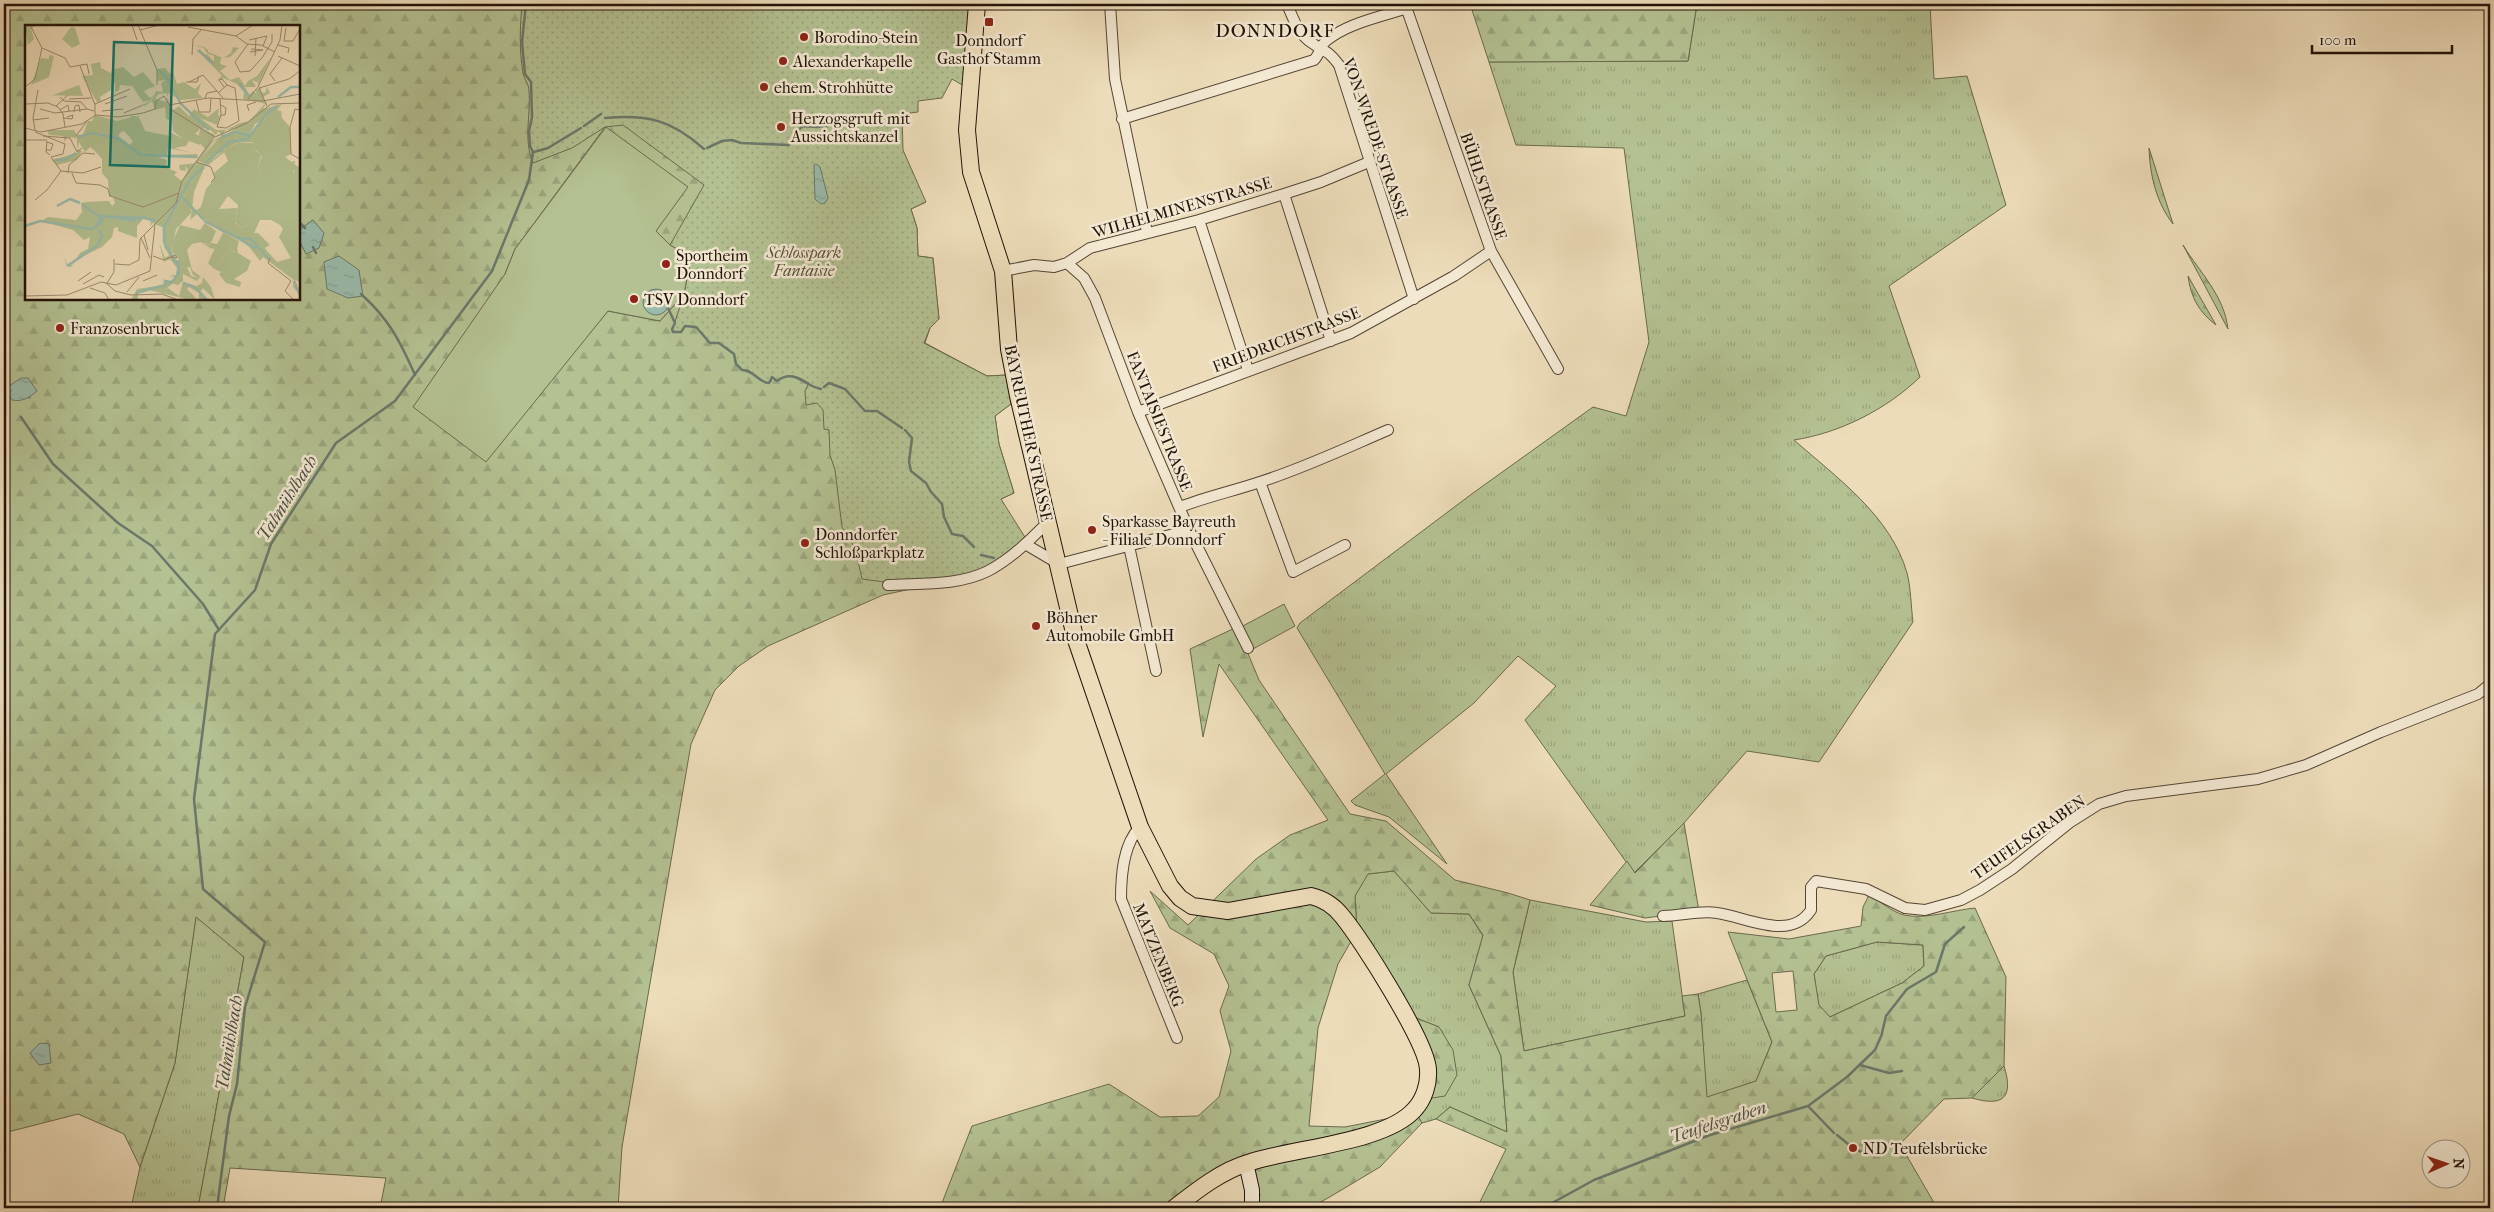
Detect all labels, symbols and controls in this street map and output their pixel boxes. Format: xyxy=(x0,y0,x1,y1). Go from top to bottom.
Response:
marker: Donndorf Gasthof Stamm xyxy=(983,16,995,28)
district label: DONNDORF xyxy=(1215,20,1335,42)
scale bar xyxy=(2312,22,2452,54)
inset map xyxy=(25,25,300,300)
place label: Borodino-Stein xyxy=(814,28,919,47)
marker: Borodino-Stein xyxy=(798,31,810,43)
place label: Donndorf Gasthof Stamm xyxy=(937,31,1042,68)
text: 100 m xyxy=(2319,31,2357,49)
place label: Alexanderkapelle xyxy=(792,52,913,71)
street label: VON-WREDE-STRASSE xyxy=(1339,54,1412,221)
marker: Alexanderkapelle xyxy=(777,55,789,67)
place label: ehem. Strohhütte xyxy=(774,78,893,97)
marker: ehem. Strohhütte xyxy=(758,81,770,93)
place label: Herzogsgruft mit Aussichtskanzel xyxy=(790,109,911,146)
marker: Herzogsgruft mit Aussichtskanzel xyxy=(775,121,787,133)
street label: BÜHLSTRASSE xyxy=(1456,130,1511,243)
street label: WILHELMINENSTRASSE xyxy=(1089,173,1274,242)
park label: Schlosspark Fantaisie xyxy=(765,243,842,280)
place label: Sportheim Donndorf xyxy=(676,246,749,283)
marker: Sportheim Donndorf xyxy=(660,258,672,270)
place label: TSV Donndorf xyxy=(644,290,748,309)
marker: TSV Donndorf xyxy=(628,293,640,305)
street label: FRIEDRICHSTRASSE xyxy=(1210,302,1363,376)
place label: Franzosenbruck xyxy=(70,319,180,338)
marker: Franzosenbruck xyxy=(54,322,66,334)
street label: BAYREUTHER STRASSE xyxy=(1000,343,1057,524)
street label: FANTAISIESTRASSE xyxy=(1123,348,1196,494)
water label: Talmühlbach xyxy=(253,452,322,545)
place label: Sparkasse Bayreuth - Filiale Donndorf xyxy=(1102,512,1236,549)
marker: Sparkasse Bayreuth - Filiale Donndorf xyxy=(1086,524,1098,536)
place label: Donndorfer Schloßparkplatz xyxy=(815,525,924,562)
marker: Donndorfer Schloßparkplatz xyxy=(799,537,811,549)
place label: Böhner Automobile GmbH xyxy=(1045,608,1175,645)
marker: Böhner Automobile GmbH xyxy=(1030,620,1042,632)
street label: TEUFELSGRABEN xyxy=(1968,791,2089,884)
street label: MATZENBERG xyxy=(1129,900,1188,1010)
water label: Talmühlbach xyxy=(212,994,247,1092)
water label: Teufelsgraben xyxy=(1667,1097,1769,1148)
place label: ND Teufelsbrücke xyxy=(1863,1139,1988,1158)
north arrow xyxy=(2422,1140,2472,1190)
marker: ND Teufelsbrücke xyxy=(1847,1142,1859,1154)
text: N xyxy=(2450,1158,2467,1170)

